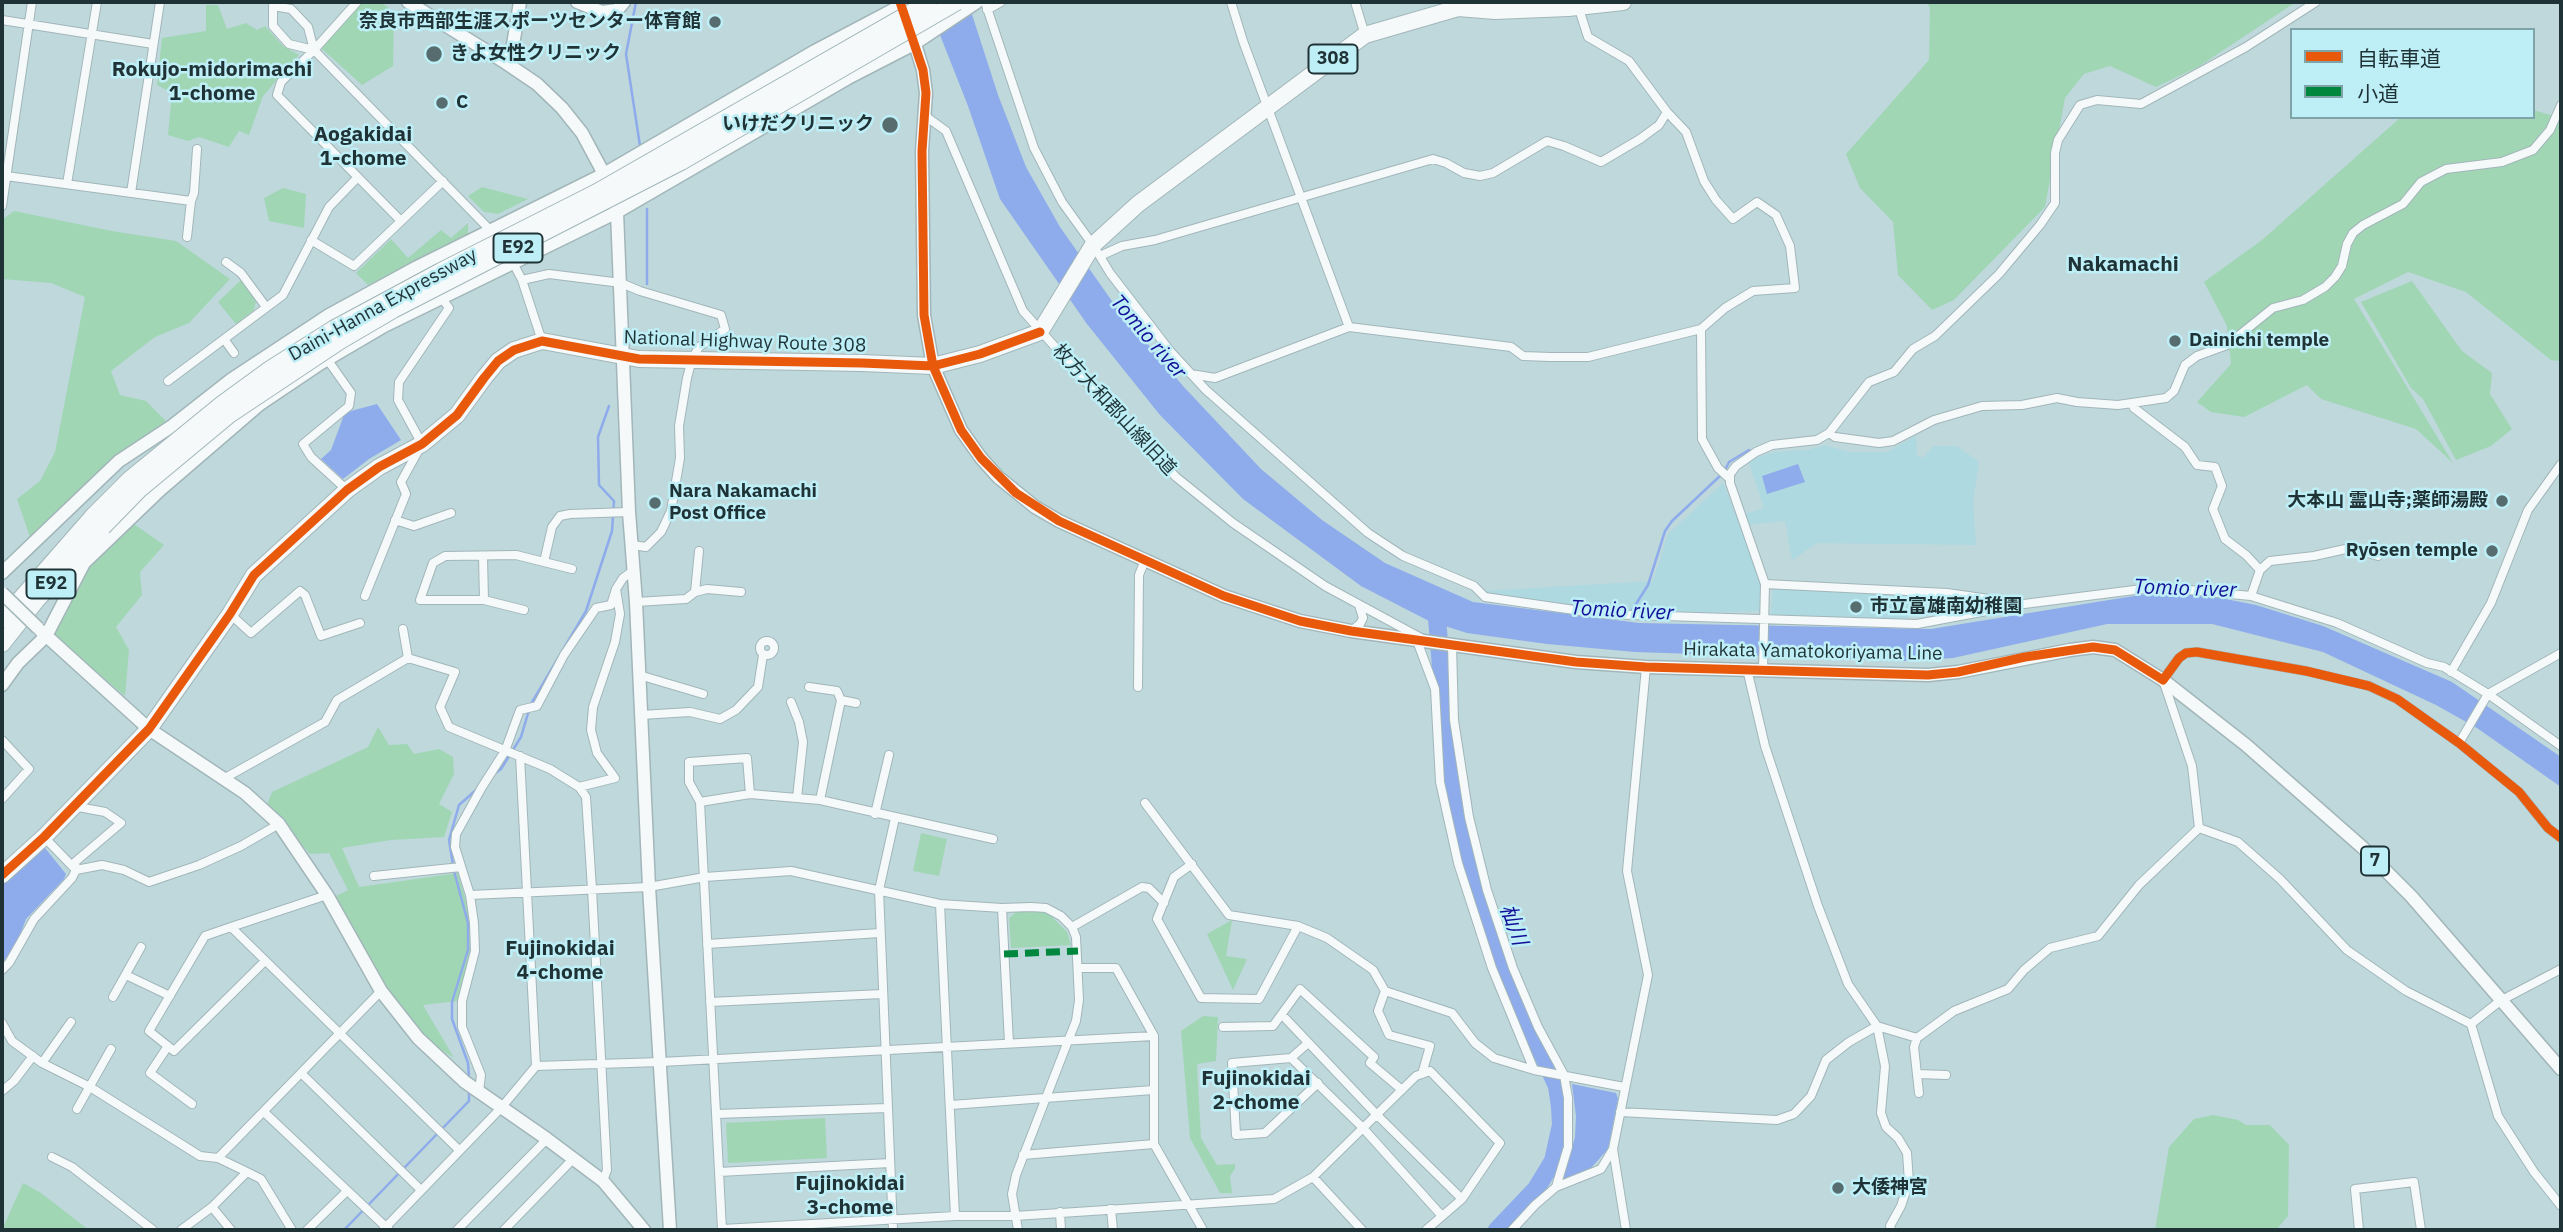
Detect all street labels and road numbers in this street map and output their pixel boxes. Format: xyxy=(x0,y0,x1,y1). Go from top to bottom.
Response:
road number: 308 xyxy=(1308,44,1358,74)
road number: E92 xyxy=(494,234,542,262)
street label: Daini-Hanna Expressway xyxy=(285,244,481,366)
street label: National Highway Route 308 xyxy=(623,326,867,358)
street label: 枚方大和郡山線旧道 xyxy=(1047,340,1181,480)
road number: E92 xyxy=(26,570,76,598)
street label: Hirakata Yamatokoriyama Line xyxy=(1683,638,1943,666)
road number: 7 xyxy=(2361,846,2389,876)

